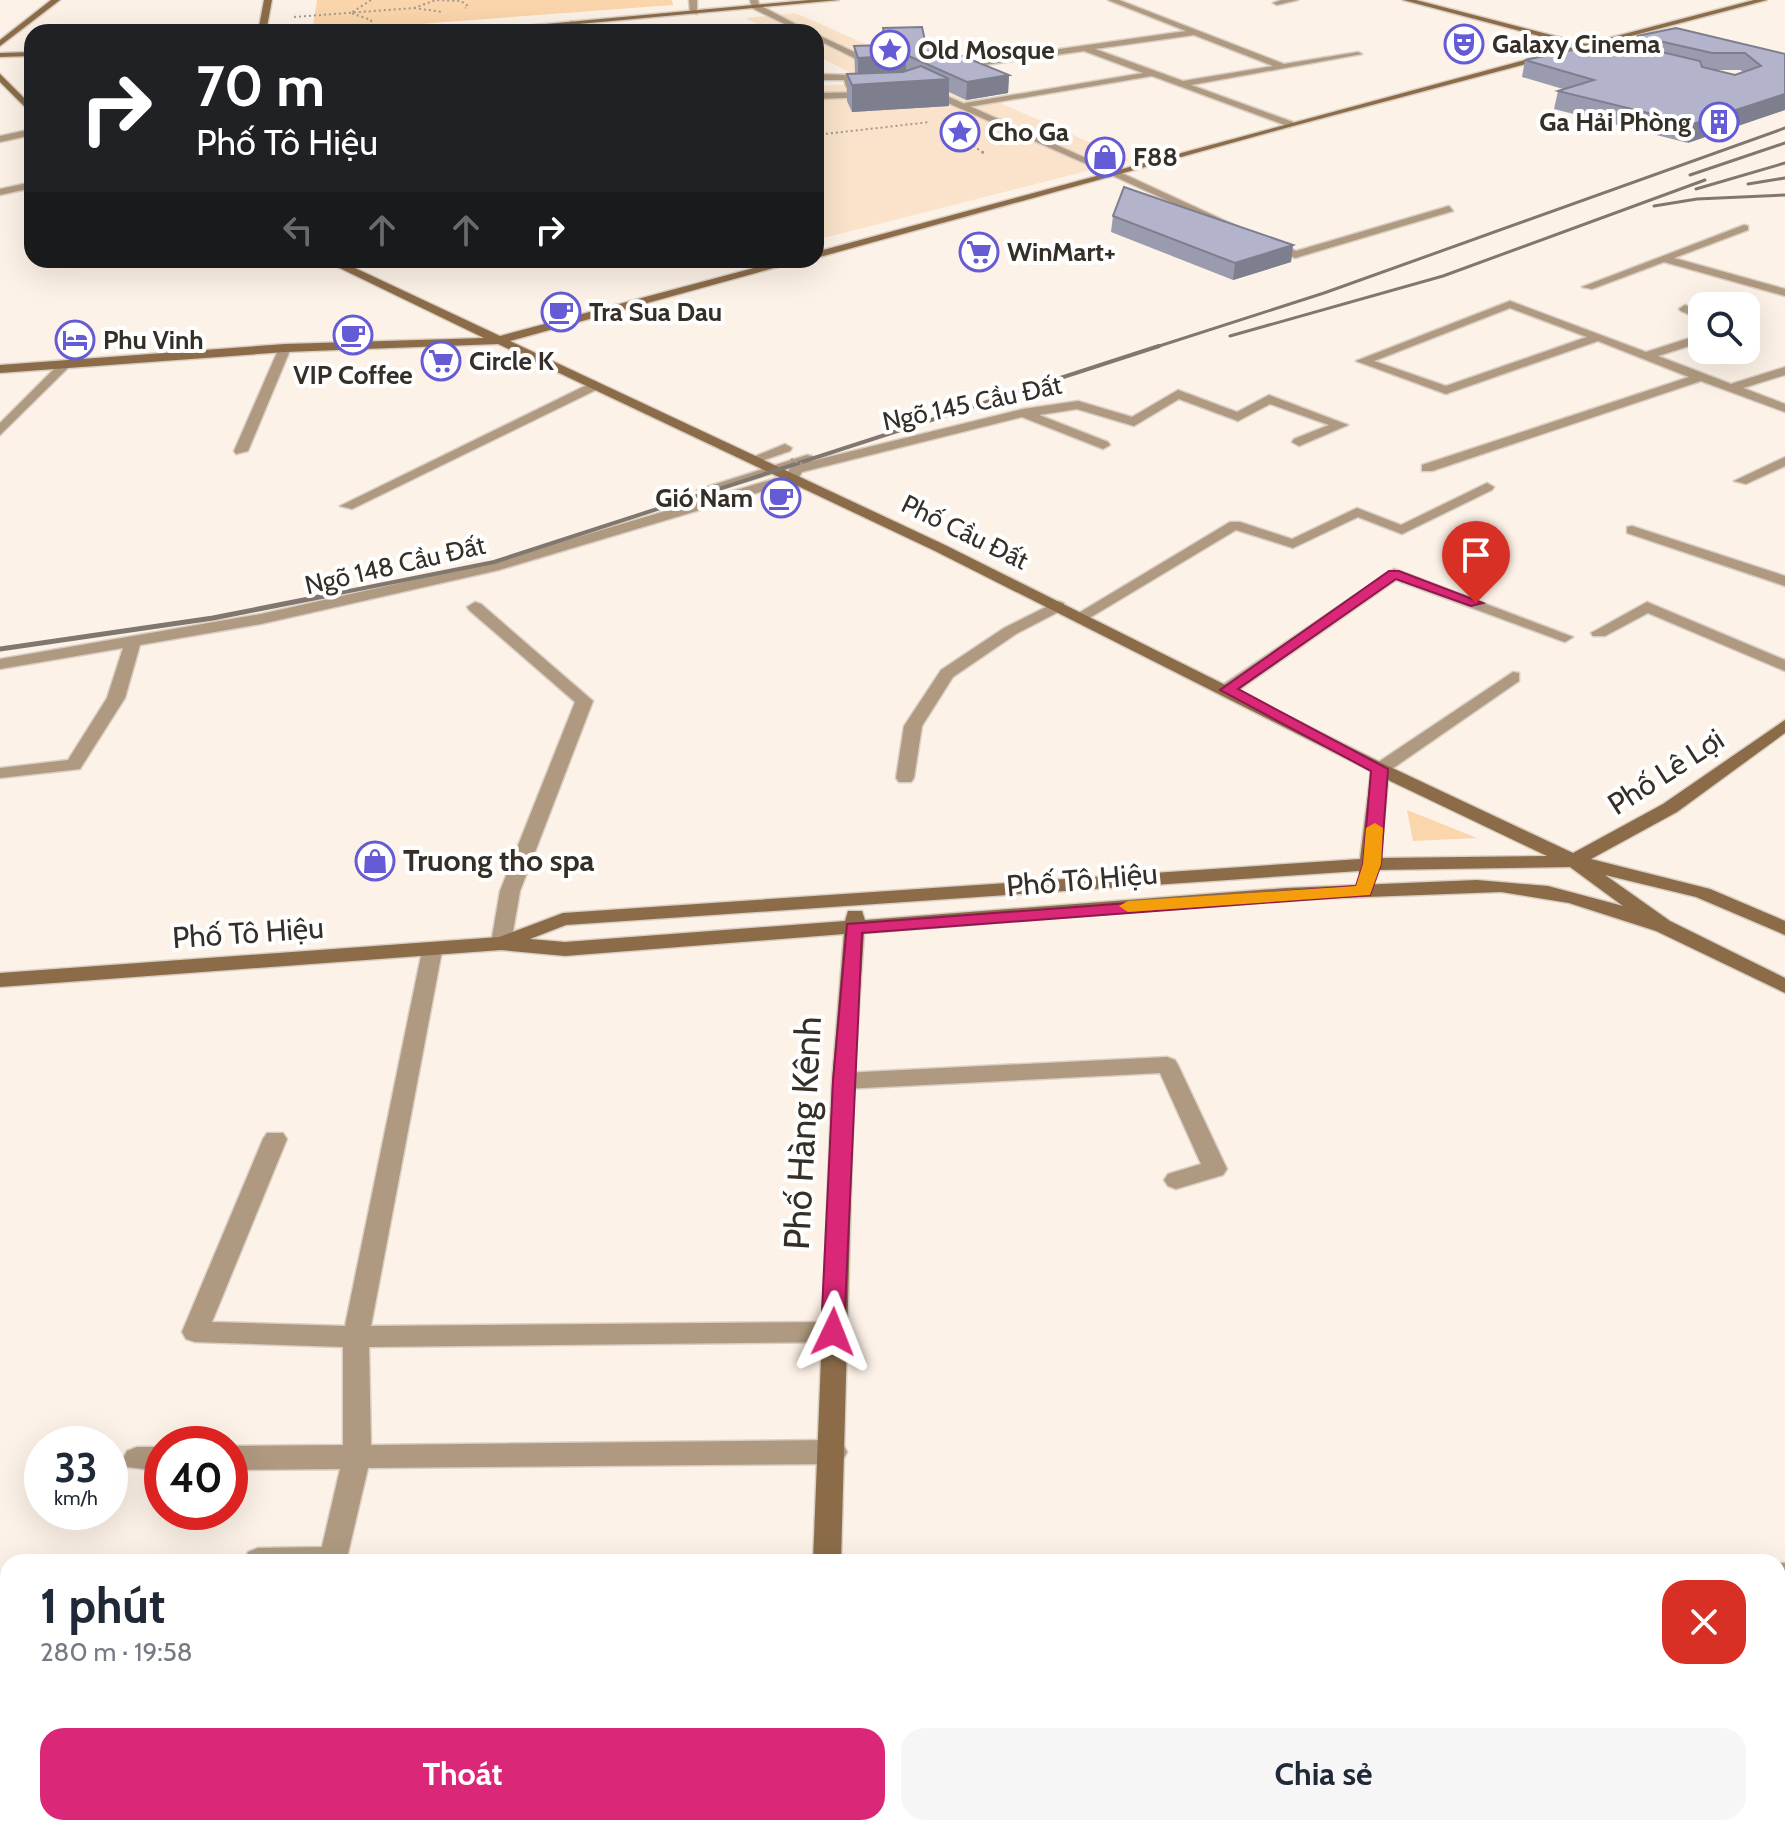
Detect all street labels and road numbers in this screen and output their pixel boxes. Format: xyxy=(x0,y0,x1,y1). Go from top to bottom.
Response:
street label: Ngõ 145 Cầu Đất xyxy=(879,368,1065,438)
street label: Phố Cầu Đất xyxy=(896,488,1034,576)
street label: Ngõ 148 Cầu Đất xyxy=(302,529,488,601)
street label: Phố Lê Lợi xyxy=(1601,720,1731,823)
street label: Phố Tô Hiệu xyxy=(1005,854,1159,905)
street label: Phố Tô Hiệu xyxy=(171,909,325,956)
street label: Phố Hàng Kênh xyxy=(774,1015,830,1251)

